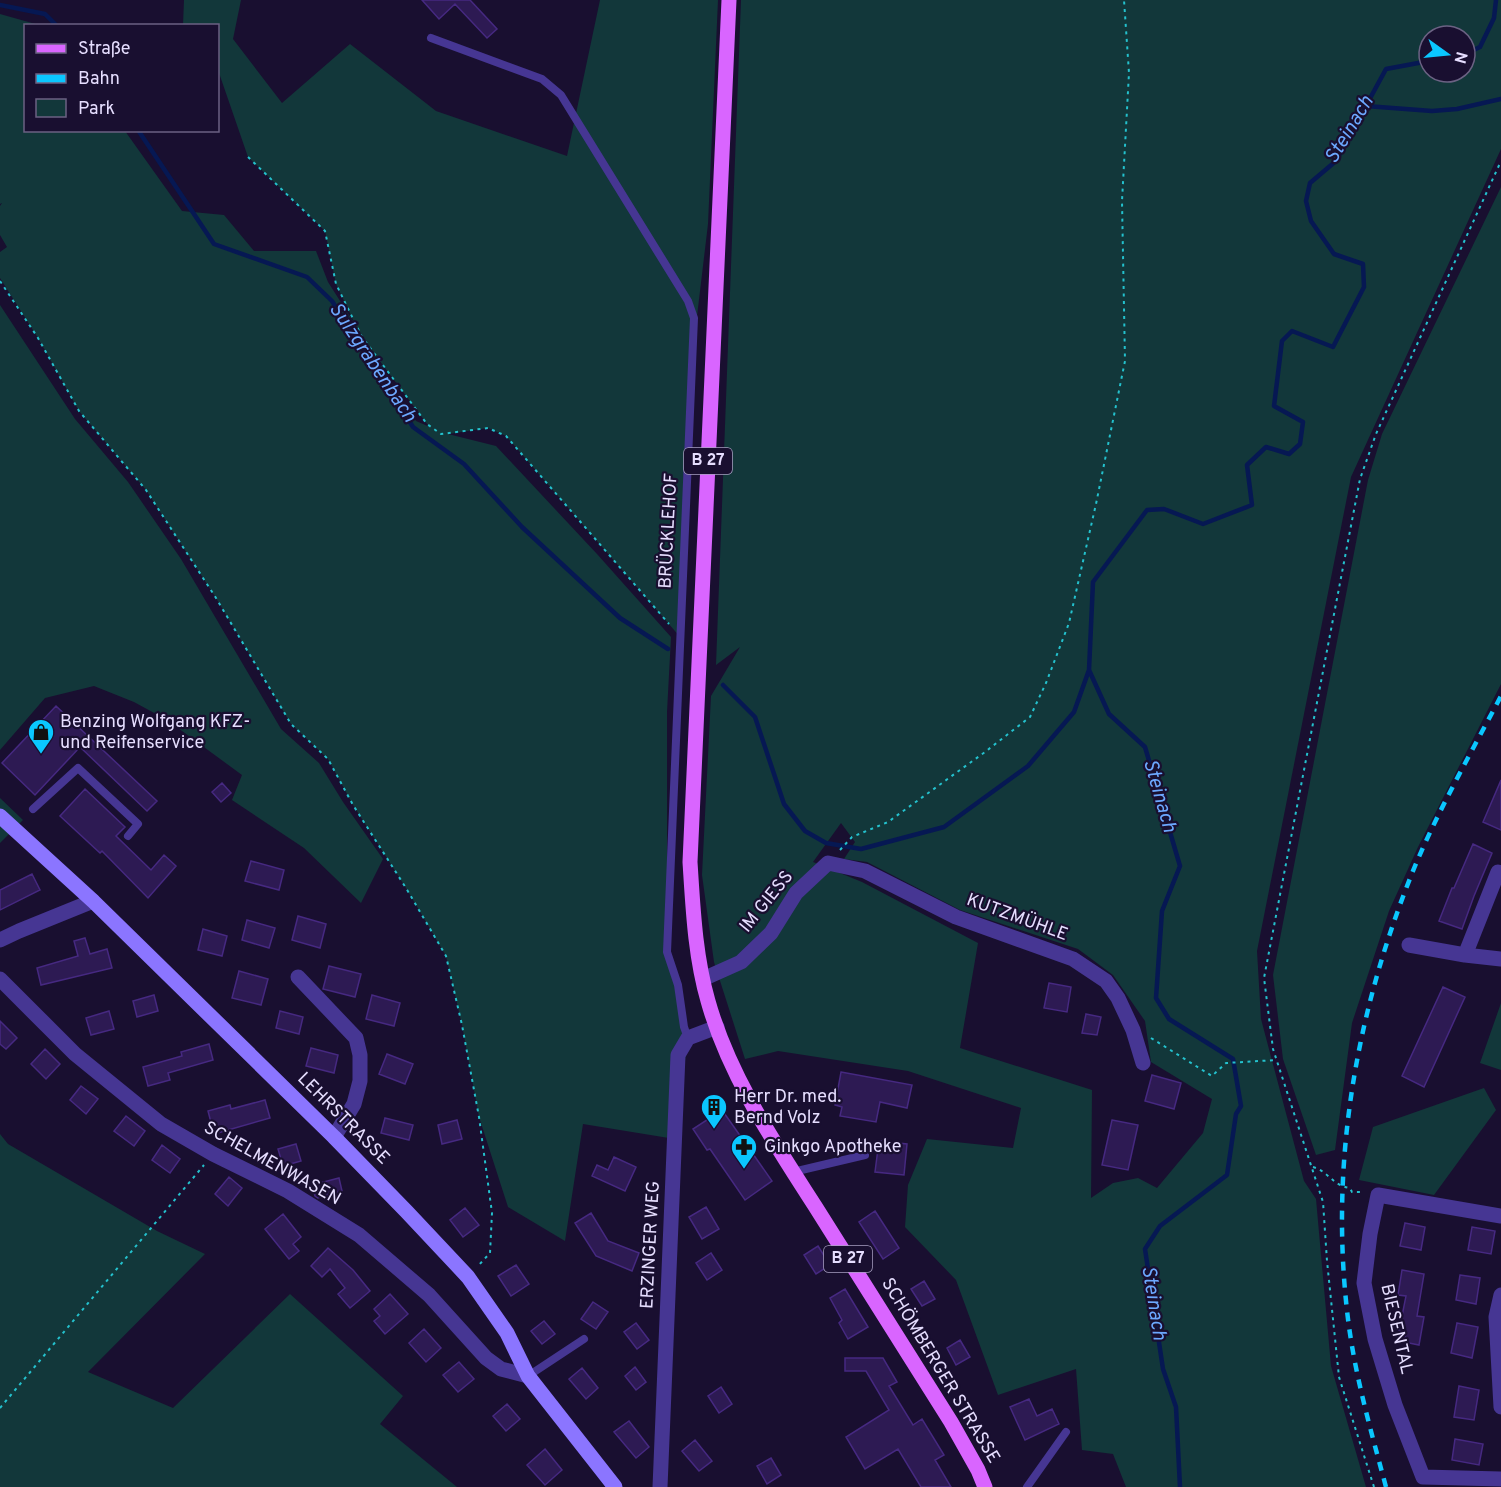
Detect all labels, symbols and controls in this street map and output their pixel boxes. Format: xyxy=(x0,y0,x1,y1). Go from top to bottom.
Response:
legend xyxy=(24,24,219,132)
north arrow xyxy=(1417,24,1477,84)
text: Straße xyxy=(78,38,130,61)
text: N xyxy=(1448,49,1471,66)
text: Bahn xyxy=(78,68,120,91)
water label: Steinach xyxy=(1320,91,1381,169)
text: Park xyxy=(78,98,115,121)
water label: Sulzgrabenbach xyxy=(322,298,422,428)
road number: B 27 xyxy=(684,448,732,474)
street label: BRÜCKLEHOF xyxy=(652,473,684,589)
place label: Benzing Wolfgang KFZ- und Reifenservice xyxy=(60,711,250,755)
shop icon: Benzing Wolfgang KFZ- und Reifenservice xyxy=(26,717,56,755)
water label: Steinach xyxy=(1136,756,1182,836)
street label: IM GIESS xyxy=(735,866,799,938)
street label: KUTZMÜHLE xyxy=(963,887,1072,947)
street label: LEHRSTRASSE xyxy=(292,1068,394,1170)
place label: Herr Dr. med. Bernd Volz xyxy=(734,1086,841,1130)
building icon: Herr Dr. med. Bernd Volz xyxy=(699,1092,729,1130)
street label: SCHELMENWASEN xyxy=(199,1117,345,1211)
pharmacy icon: Ginkgo Apotheke xyxy=(729,1132,759,1170)
place label: Ginkgo Apotheke xyxy=(764,1136,902,1159)
street label: ERZINGER WEG xyxy=(636,1180,666,1310)
road number: B 27 xyxy=(824,1246,872,1272)
water label: Steinach xyxy=(1134,1264,1172,1342)
street label: SCHÖMBERGER STRASSE xyxy=(875,1273,1006,1468)
street label: BIESENTAL xyxy=(1374,1282,1418,1376)

